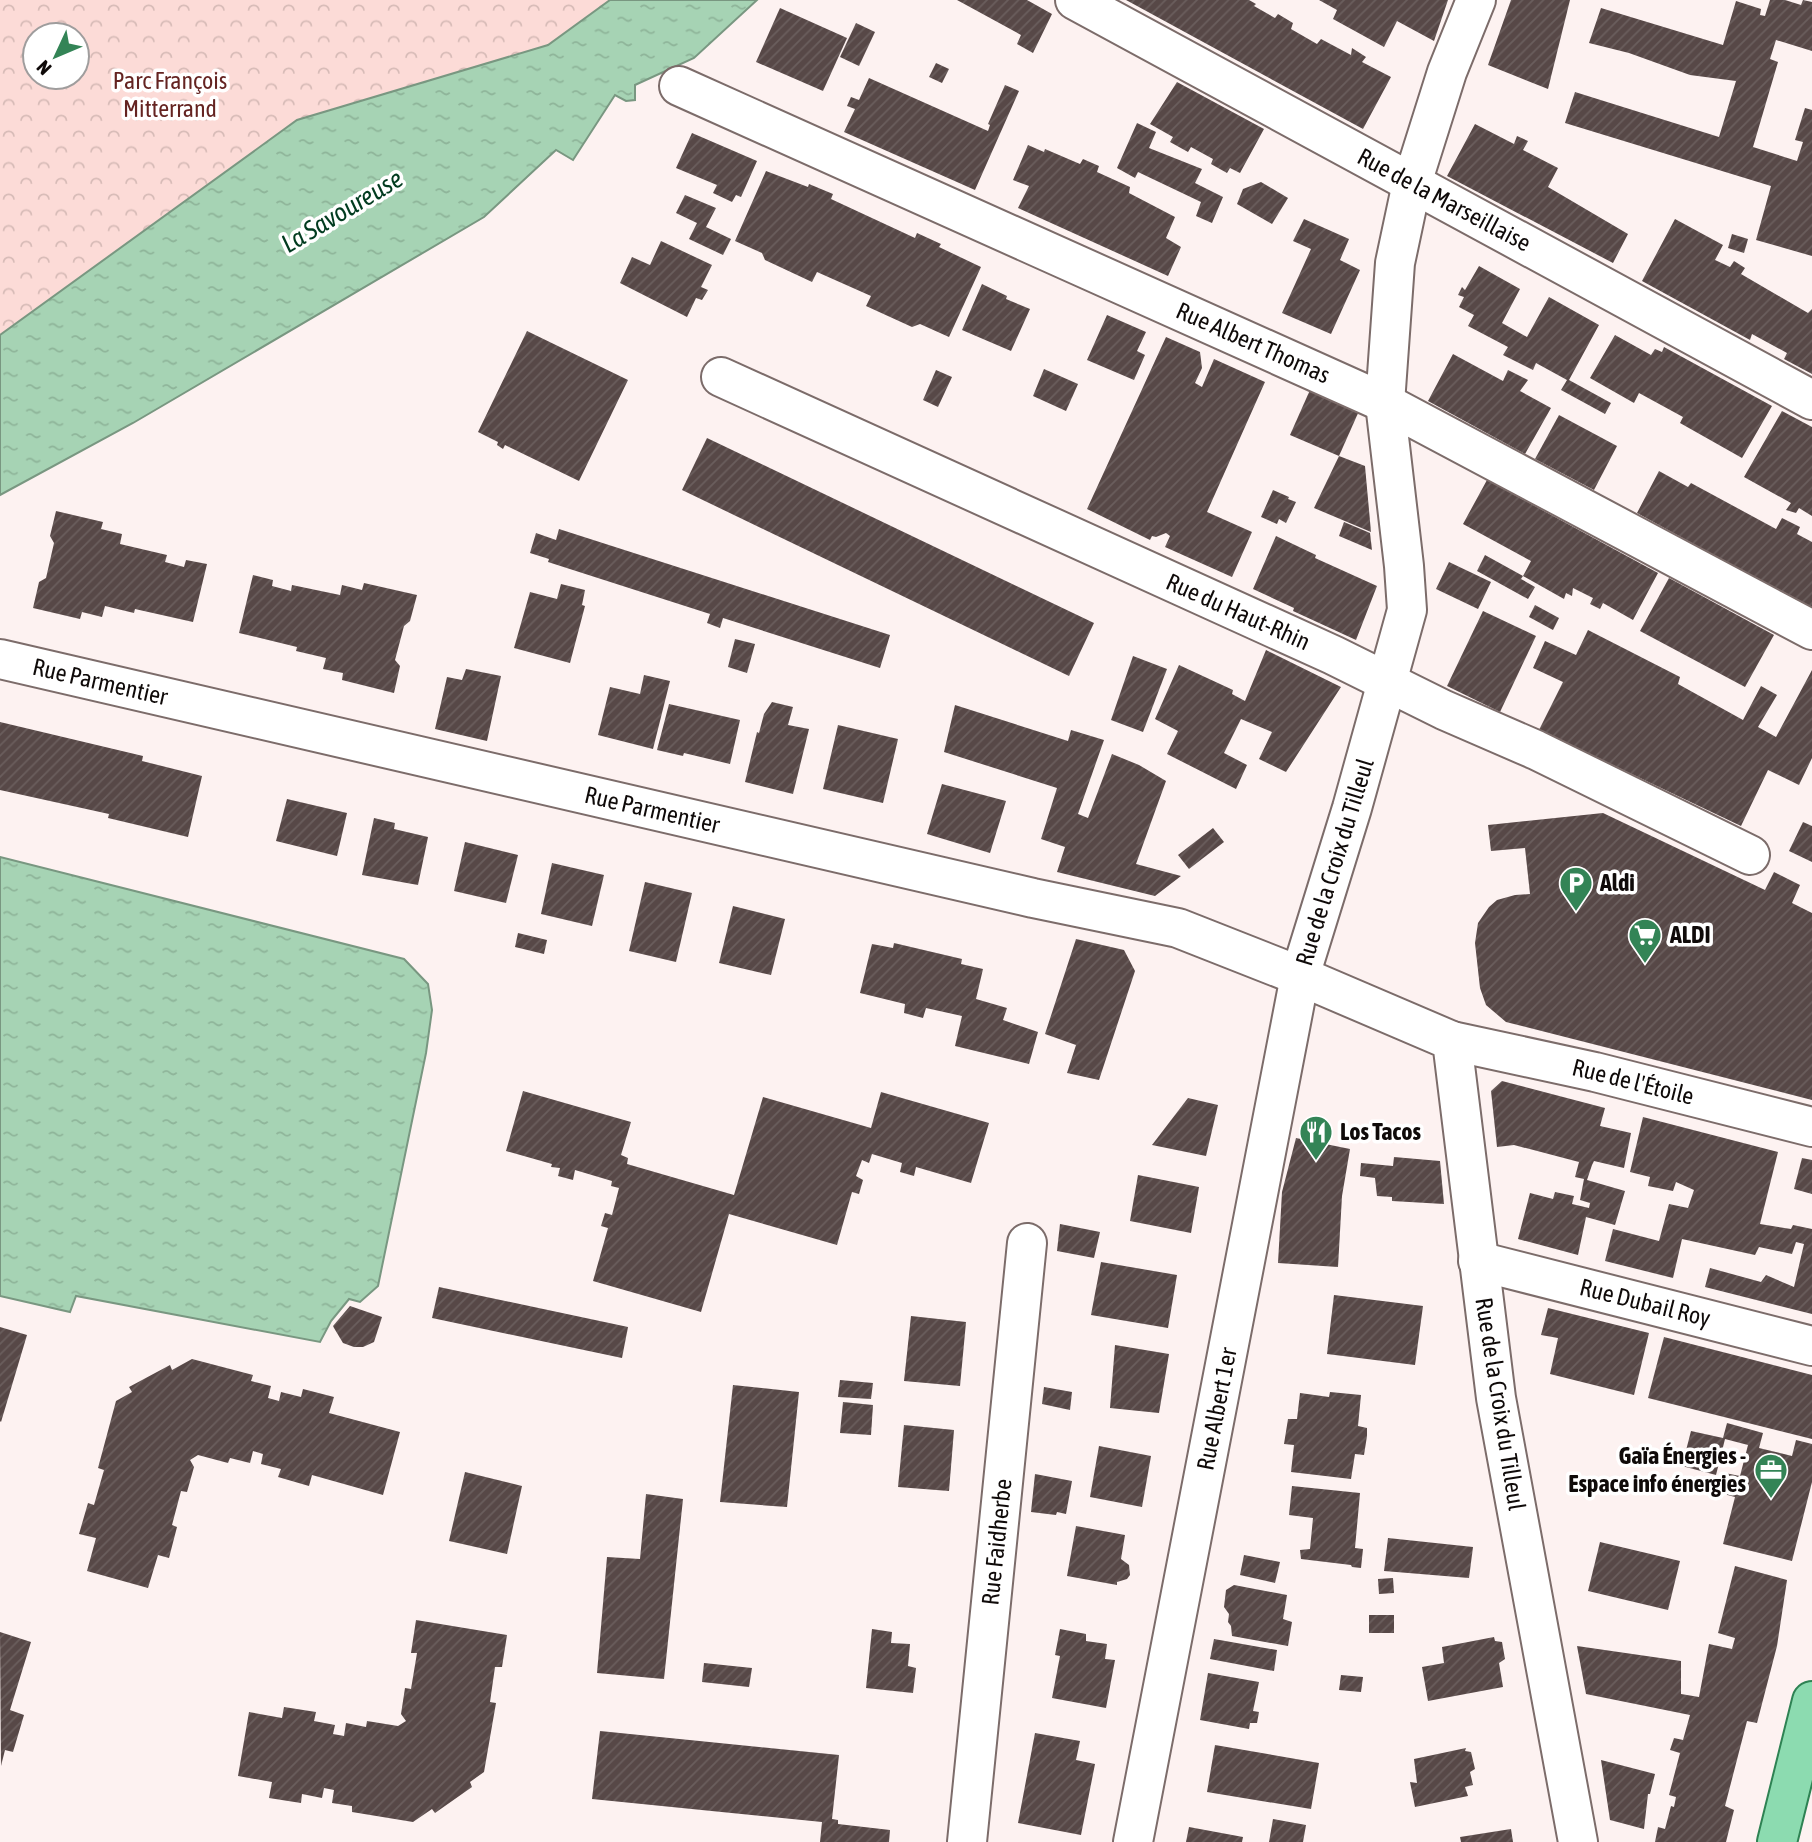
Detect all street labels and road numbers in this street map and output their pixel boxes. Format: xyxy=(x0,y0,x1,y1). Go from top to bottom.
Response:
street label: Rue de la Marseillaise xyxy=(1353,143,1535,257)
street label: Rue Albert Thomas xyxy=(1172,297,1334,388)
street label: Rue du Haut-Rhin xyxy=(1162,568,1314,655)
street label: Rue Parmentier xyxy=(30,653,171,710)
street label: Rue de la Croix du Tilleul xyxy=(1290,755,1379,969)
street label: Rue Parmentier xyxy=(582,781,723,838)
street label: Rue de l'Étoile xyxy=(1570,1053,1697,1110)
street label: Rue Dubail Roy xyxy=(1577,1273,1713,1332)
street label: Rue de la Croix du Tilleul xyxy=(1470,1296,1531,1513)
street label: Rue Albert 1er xyxy=(1191,1344,1242,1473)
street label: Rue Faidherbe xyxy=(976,1477,1017,1606)

